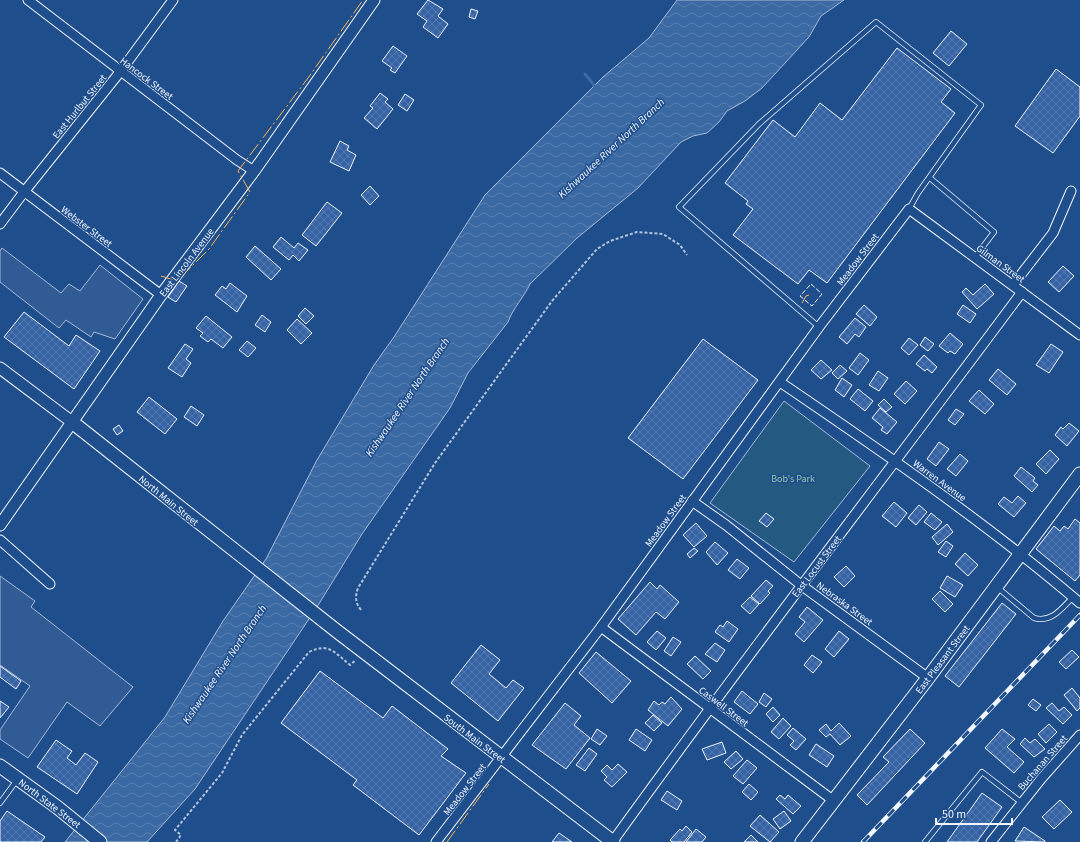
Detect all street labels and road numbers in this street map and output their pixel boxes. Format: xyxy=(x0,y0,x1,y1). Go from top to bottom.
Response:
street label: Hancock Street xyxy=(117,54,176,104)
street label: East Hurlbut Street xyxy=(49,71,110,142)
street label: Webster Street xyxy=(58,203,115,251)
street label: East Lincoln Avenue xyxy=(156,225,217,300)
street label: Meadow Street xyxy=(833,230,883,289)
street label: Gilman Street xyxy=(973,241,1028,287)
street label: Warren Avenue xyxy=(910,457,969,505)
street label: North Main Street xyxy=(135,472,202,530)
street label: Meadow Street xyxy=(642,491,690,550)
street label: East Locust Street xyxy=(789,532,845,600)
street label: Nebraska Street xyxy=(813,579,876,629)
street label: East Pleasant Street xyxy=(912,622,974,697)
street label: Caswell Street xyxy=(696,683,752,731)
street label: South Main Street xyxy=(441,711,509,767)
street label: Buchanan Street xyxy=(1015,731,1071,793)
street label: Meadow Street xyxy=(440,760,490,818)
street label: North State Street xyxy=(15,776,84,832)

